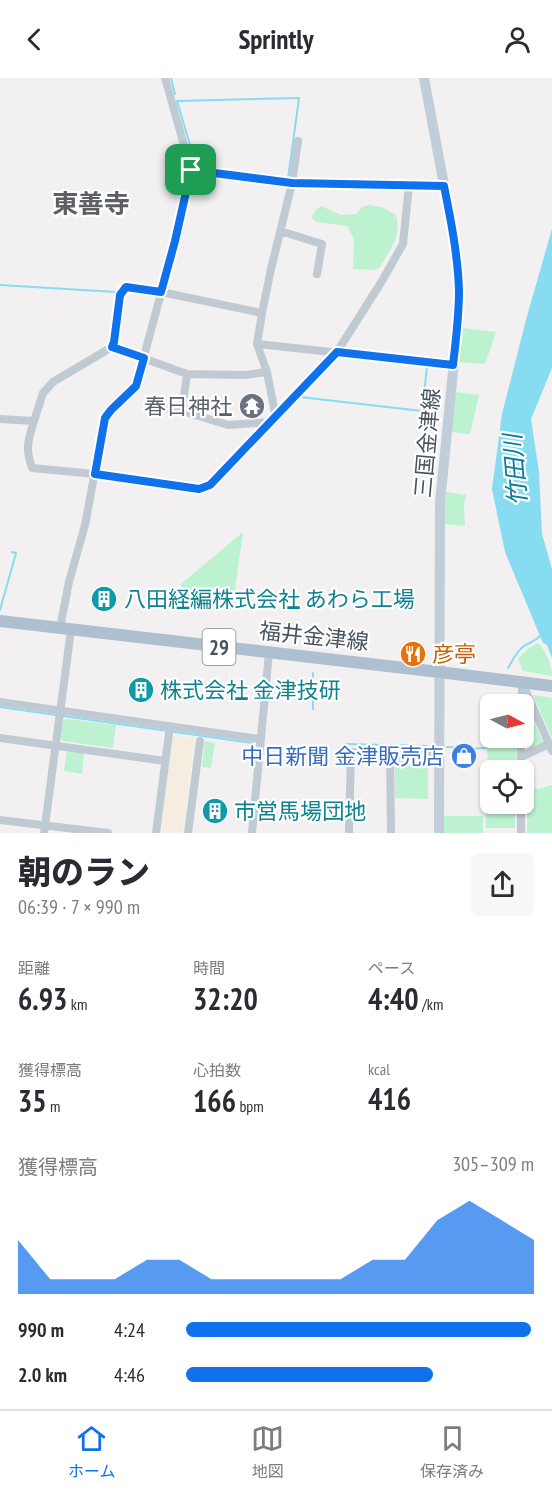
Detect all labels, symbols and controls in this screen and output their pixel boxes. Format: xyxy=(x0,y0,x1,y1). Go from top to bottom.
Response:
text: Sprintly xyxy=(238,22,314,56)
icon: back xyxy=(18,23,51,56)
icon: person xyxy=(501,23,534,56)
pin xyxy=(165,144,216,195)
icon: arrive xyxy=(174,153,207,186)
district label: 東善寺 xyxy=(52,187,130,220)
street label: 三国金津線 xyxy=(408,387,446,499)
temple icon: 春日神社 xyxy=(237,391,267,421)
place label: 春日神社 xyxy=(144,392,232,420)
water label: 竹田川 xyxy=(496,430,534,507)
building icon: 八田経編株式会社 あわら工場 xyxy=(89,584,119,614)
place label: 八田経編株式会社 あわら工場 xyxy=(124,585,415,613)
street label: 福井金津線 xyxy=(258,616,370,656)
road number: 29 xyxy=(202,629,236,665)
restaurant icon: 彦亭 xyxy=(398,639,428,669)
place label: 彦亭 xyxy=(432,640,476,668)
building icon: 株式会社 金津技研 xyxy=(126,675,156,705)
place label: 株式会社 金津技研 xyxy=(160,676,341,704)
north arrow xyxy=(480,694,534,748)
map controls xyxy=(480,694,534,814)
shop icon: 中日新聞 金津販売店 xyxy=(449,741,479,771)
place label: 中日新聞 金津販売店 xyxy=(241,742,444,770)
button: locate xyxy=(480,760,534,814)
building icon: 市営馬場団地 xyxy=(200,796,230,826)
place label: 市営馬場団地 xyxy=(234,797,366,825)
text: 朝のラン xyxy=(18,850,150,893)
button: share xyxy=(471,853,534,916)
text: 06:39 · 7 × 990 m xyxy=(18,894,140,920)
text: 距離 xyxy=(18,958,50,978)
text: 時間 xyxy=(193,958,225,978)
text: ペース xyxy=(368,958,415,978)
text: 6.93 xyxy=(18,979,67,1018)
text: 32:20 xyxy=(193,979,258,1018)
text: 4:40 xyxy=(368,979,419,1018)
text: km xyxy=(67,994,87,1014)
text: /km xyxy=(419,994,443,1014)
text: kcal xyxy=(368,1059,390,1079)
text: 獲得標高 xyxy=(18,1060,82,1080)
text: 心拍数 xyxy=(193,1060,241,1080)
text: 416 xyxy=(368,1079,411,1118)
text: 35 xyxy=(18,1081,47,1120)
text: 166 xyxy=(193,1081,236,1120)
text: m xyxy=(47,1096,61,1116)
text: bpm xyxy=(236,1096,264,1116)
text: 305–309 m xyxy=(452,1151,534,1177)
text: 獲得標高 xyxy=(18,1154,98,1180)
text: 990 m xyxy=(18,1317,64,1343)
text: 4:24 xyxy=(114,1317,145,1343)
text: 2.0 km xyxy=(18,1362,67,1388)
text: 4:46 xyxy=(114,1362,145,1388)
tab: ホーム xyxy=(68,1422,115,1482)
tab: 地図 xyxy=(251,1422,284,1482)
tab: 保存済み xyxy=(420,1422,484,1482)

